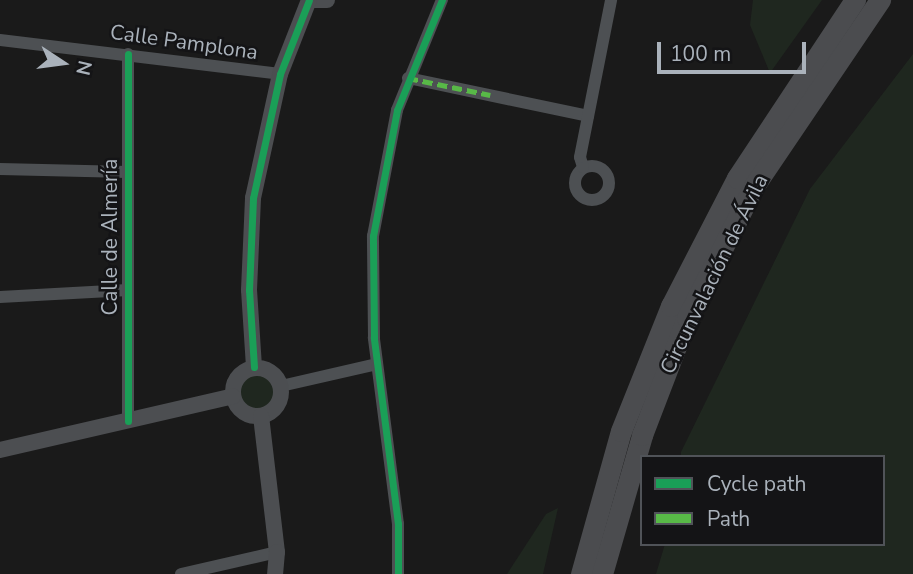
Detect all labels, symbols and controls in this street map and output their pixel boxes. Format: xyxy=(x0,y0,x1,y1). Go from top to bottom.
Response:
street label: Calle Pamplona xyxy=(109,19,259,65)
north arrow xyxy=(28,28,98,98)
scale bar xyxy=(661,28,810,72)
text: 100 m xyxy=(670,40,731,68)
text: N xyxy=(69,58,98,78)
street label: Calle de Almería xyxy=(97,159,123,315)
street label: Circunvalación de Ávila xyxy=(655,170,773,378)
legend xyxy=(640,455,885,546)
text: Cycle path xyxy=(707,470,806,498)
text: Path xyxy=(707,505,750,533)

